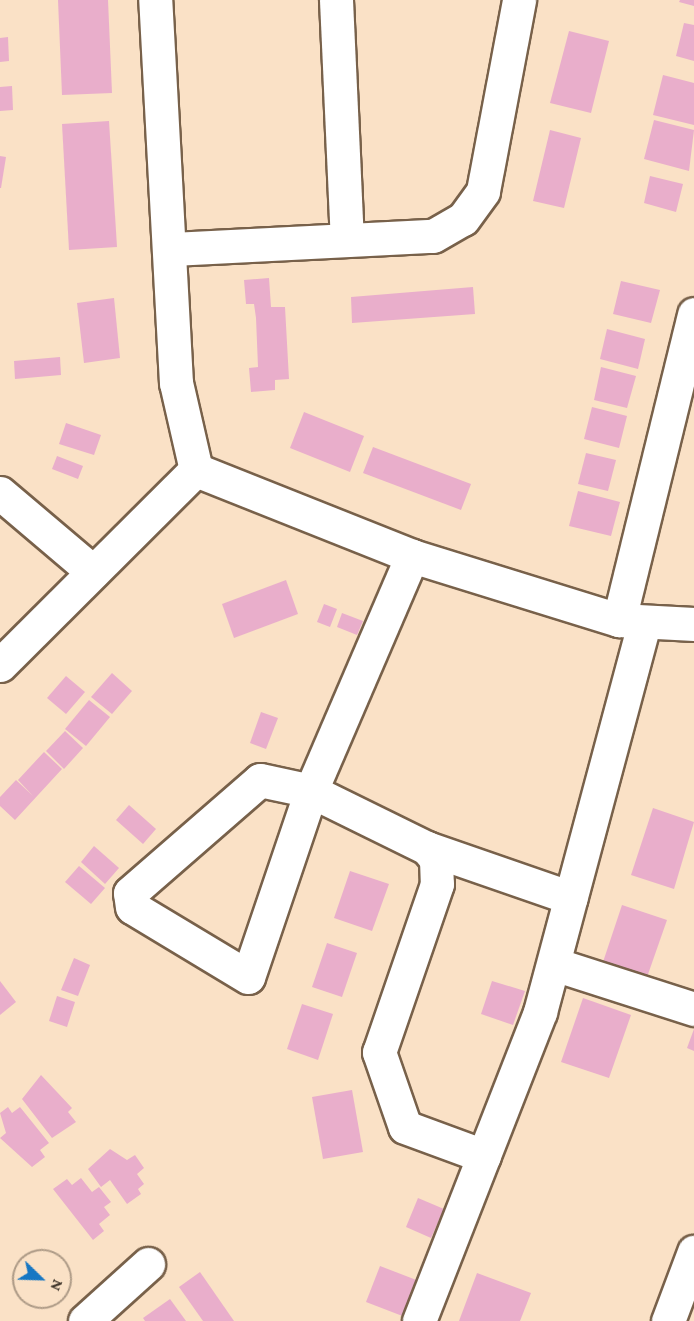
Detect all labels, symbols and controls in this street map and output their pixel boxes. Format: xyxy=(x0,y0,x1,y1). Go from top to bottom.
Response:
north arrow xyxy=(12,1249,72,1309)
text: N xyxy=(47,1277,67,1294)

